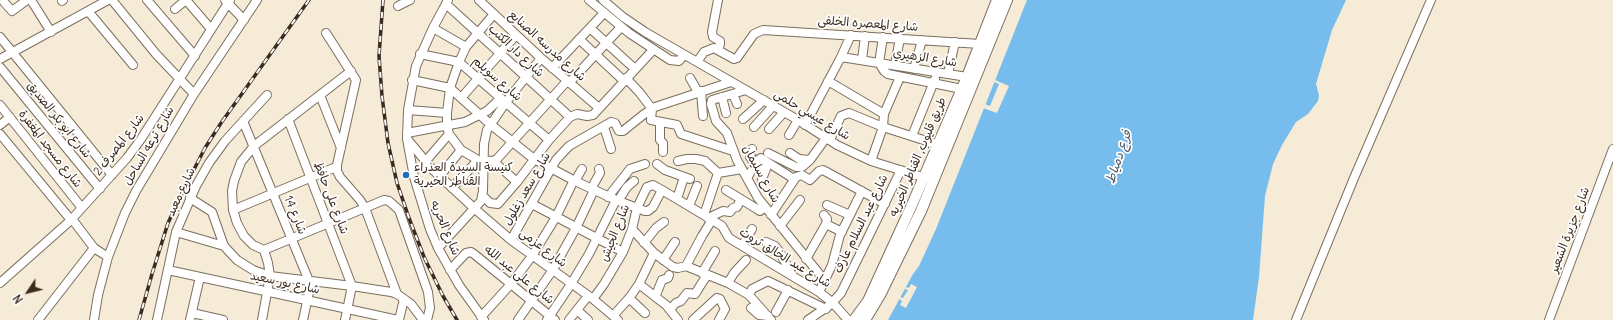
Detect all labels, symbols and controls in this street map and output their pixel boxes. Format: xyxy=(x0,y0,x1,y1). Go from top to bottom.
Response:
street label: شارع مدرسه الصنايع xyxy=(505,8,589,84)
street label: شارع المعصره الخلفى xyxy=(817,13,919,35)
street label: شارع دار الكتب xyxy=(485,22,547,80)
street label: شارع الزهيري xyxy=(892,46,958,70)
street label: شارع سويلم xyxy=(469,54,525,104)
street label: شارع ابو بكر الصديق xyxy=(24,79,94,161)
street label: شارع عيسي حلمى xyxy=(771,87,853,143)
street label: طريق قليوب, القناطر الخيريه xyxy=(886,95,950,219)
street label: شارع ترعه الساحل xyxy=(121,104,177,188)
street label: شارع مسجد المغفرة xyxy=(15,107,85,191)
street label: شارع المصرف 2 xyxy=(91,111,147,179)
water label: فرع دمياط xyxy=(1103,128,1135,186)
street label: شارع سليمان xyxy=(739,143,783,205)
street label: شارع سعد زغلول xyxy=(500,150,554,228)
street label: شارع على حافظ xyxy=(311,160,351,236)
place label: كنيسة السيدة العذراء القناطر الخيرية xyxy=(414,161,513,189)
street label: شارع معبد xyxy=(164,165,198,219)
marker: كنيسة السيدة العذراء القناطر الخيرية xyxy=(401,170,411,180)
street label: شارع عبد السلام عارف xyxy=(831,172,891,276)
street label: شارع جزيرة الشعير xyxy=(1547,185,1593,275)
street label: شارع 14 xyxy=(281,194,309,236)
street label: شارع الحريه xyxy=(427,198,463,258)
street label: شارع الجيش xyxy=(597,202,633,264)
street label: شارع عزمى xyxy=(516,225,570,271)
street label: شارع عبد الخالق ثروت xyxy=(737,225,833,291)
street label: شارع على عبد الله xyxy=(481,242,557,308)
street label: شارع بور سعيد xyxy=(249,269,321,297)
north arrow xyxy=(8,272,48,312)
text: N xyxy=(10,292,26,306)

